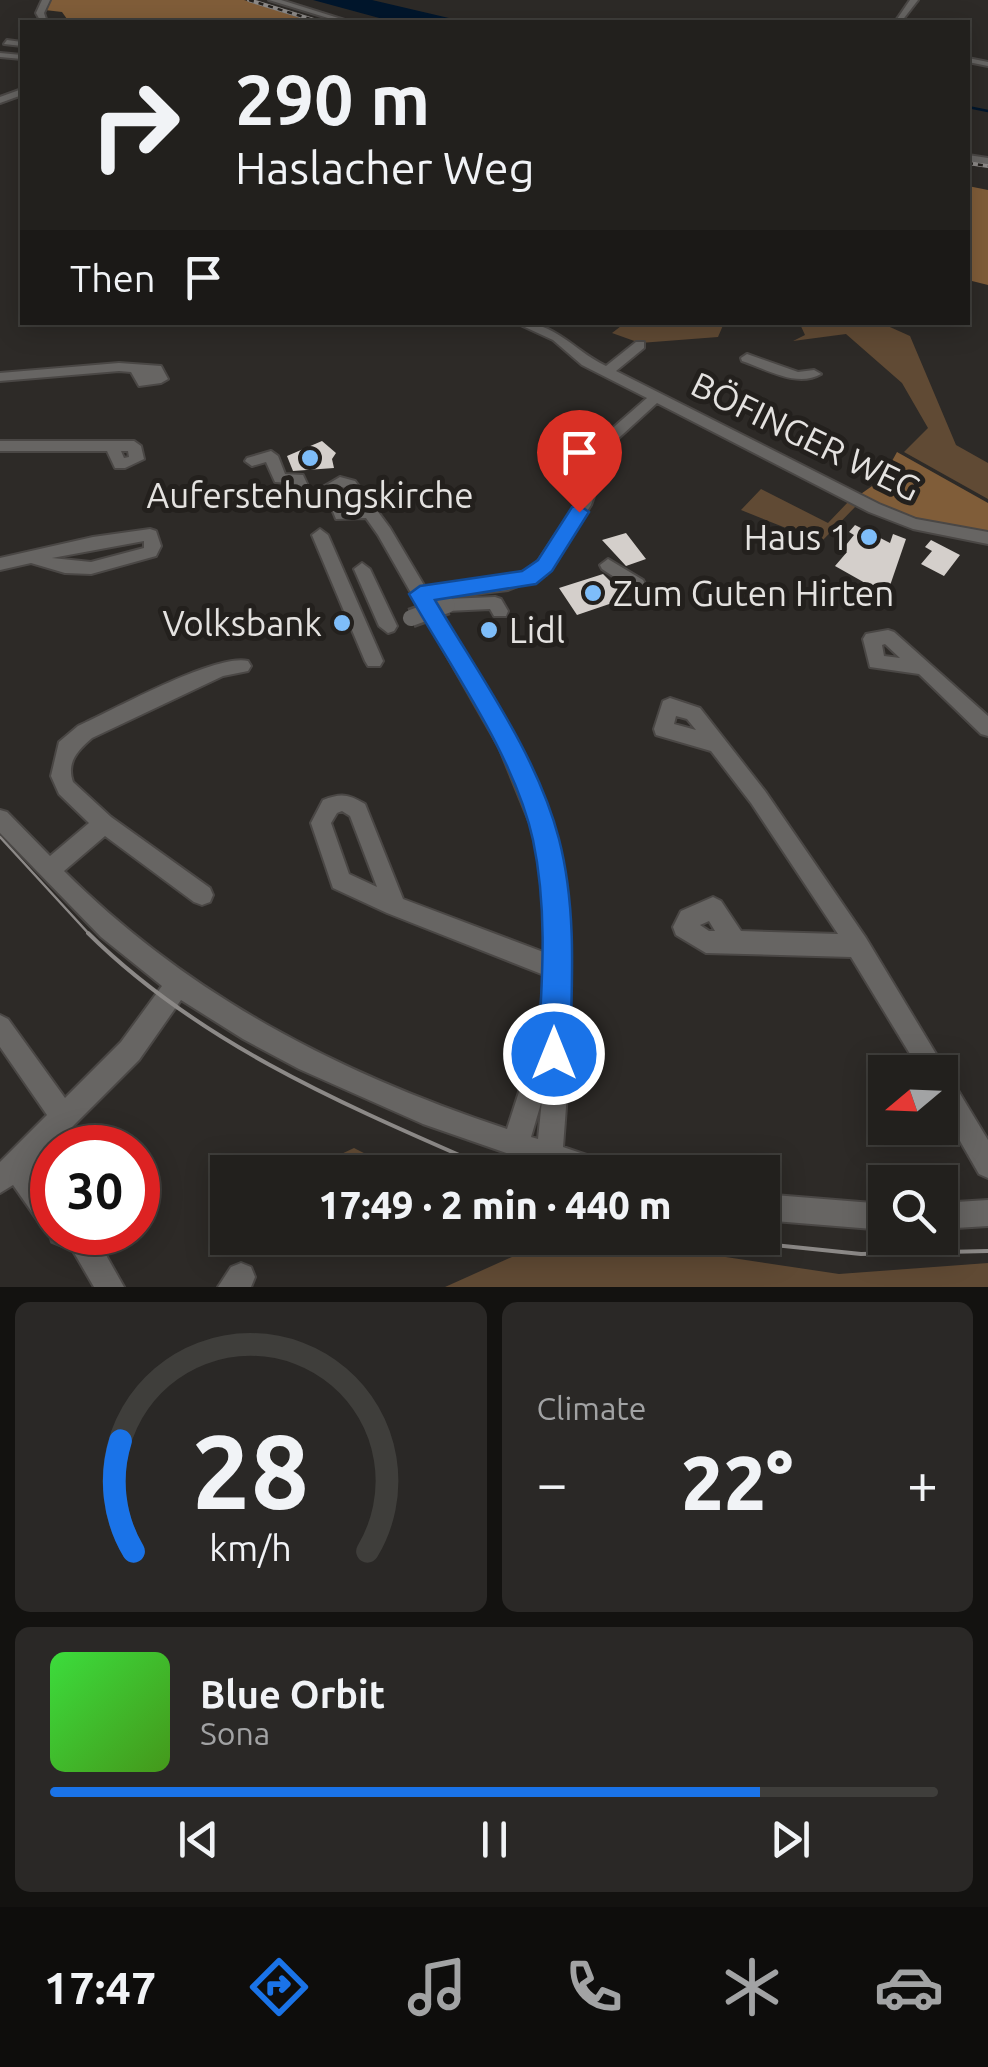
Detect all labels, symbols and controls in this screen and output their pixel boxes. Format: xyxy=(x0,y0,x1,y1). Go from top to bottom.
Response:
icon: right xyxy=(70,60,200,190)
text: 290 m xyxy=(235,60,430,138)
text: Haslacher Weg xyxy=(235,142,535,193)
icon: arrive xyxy=(176,250,231,305)
text: Then xyxy=(70,257,156,299)
street label: BÖFINGER WEG xyxy=(685,363,927,509)
pin xyxy=(537,410,622,513)
icon: arrive xyxy=(552,425,607,480)
marker: Auferstehungskirche xyxy=(299,447,321,469)
place label: Auferstehungskirche xyxy=(146,475,474,515)
place label: Haus 1 xyxy=(744,517,849,557)
marker: Haus 1 xyxy=(858,526,880,548)
place label: Zum Guten Hirten xyxy=(613,573,894,613)
marker: Zum Guten Hirten xyxy=(582,582,604,604)
place label: Volksbank xyxy=(162,603,322,643)
place label: Lidl xyxy=(509,610,565,650)
marker: Volksbank xyxy=(331,612,353,634)
marker: Lidl xyxy=(478,619,500,641)
position arrow xyxy=(502,1002,606,1106)
north arrow xyxy=(868,1055,958,1145)
map controls xyxy=(868,1055,958,1255)
speed limit sign: 30 xyxy=(30,1125,160,1255)
button: search xyxy=(868,1165,958,1255)
text: 17:49 · 2 min · 440 m xyxy=(318,1184,672,1226)
text: Climate xyxy=(537,1390,647,1426)
text: 28 xyxy=(192,1412,309,1529)
text: 22° xyxy=(681,1440,793,1524)
text: − xyxy=(537,1452,568,1513)
text: + xyxy=(907,1452,938,1513)
text: km/h xyxy=(209,1528,292,1568)
text: Blue Orbit xyxy=(200,1673,385,1715)
text: Sona xyxy=(200,1715,270,1751)
icon: previous xyxy=(171,1812,226,1867)
icon: pause xyxy=(467,1812,522,1867)
icon: next xyxy=(763,1812,818,1867)
icon: directions xyxy=(244,1952,314,2022)
icon: music xyxy=(402,1952,472,2022)
icon: phone xyxy=(559,1952,629,2022)
icon: climate xyxy=(717,1952,787,2022)
icon: car xyxy=(874,1952,944,2022)
text: 17:47 xyxy=(44,1962,156,2013)

